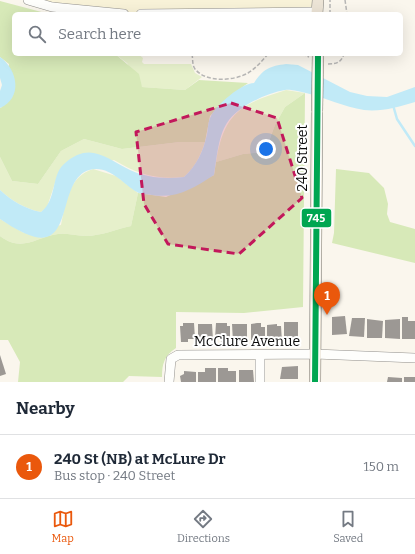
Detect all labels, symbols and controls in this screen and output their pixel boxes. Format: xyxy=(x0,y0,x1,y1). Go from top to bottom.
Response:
search box xyxy=(12,12,403,56)
icon: search xyxy=(26,23,48,45)
text: Search here xyxy=(58,25,141,43)
street label: 240 Street xyxy=(294,124,311,192)
your location xyxy=(256,139,276,159)
line badge: 745 xyxy=(301,208,332,228)
text: 745 xyxy=(307,212,325,225)
pin: 1 xyxy=(314,282,340,315)
street label: McClure Avenue xyxy=(194,333,300,350)
text: Nearby xyxy=(16,398,75,419)
text: 240 St (NB) at McLure Dr xyxy=(54,450,225,468)
text: 1 xyxy=(26,459,32,474)
text: 150 m xyxy=(363,459,399,474)
text: Bus stop · 240 Street xyxy=(54,468,175,483)
tab: Map xyxy=(52,508,74,545)
tab: Directions xyxy=(177,508,230,545)
tab: Saved xyxy=(333,508,363,545)

